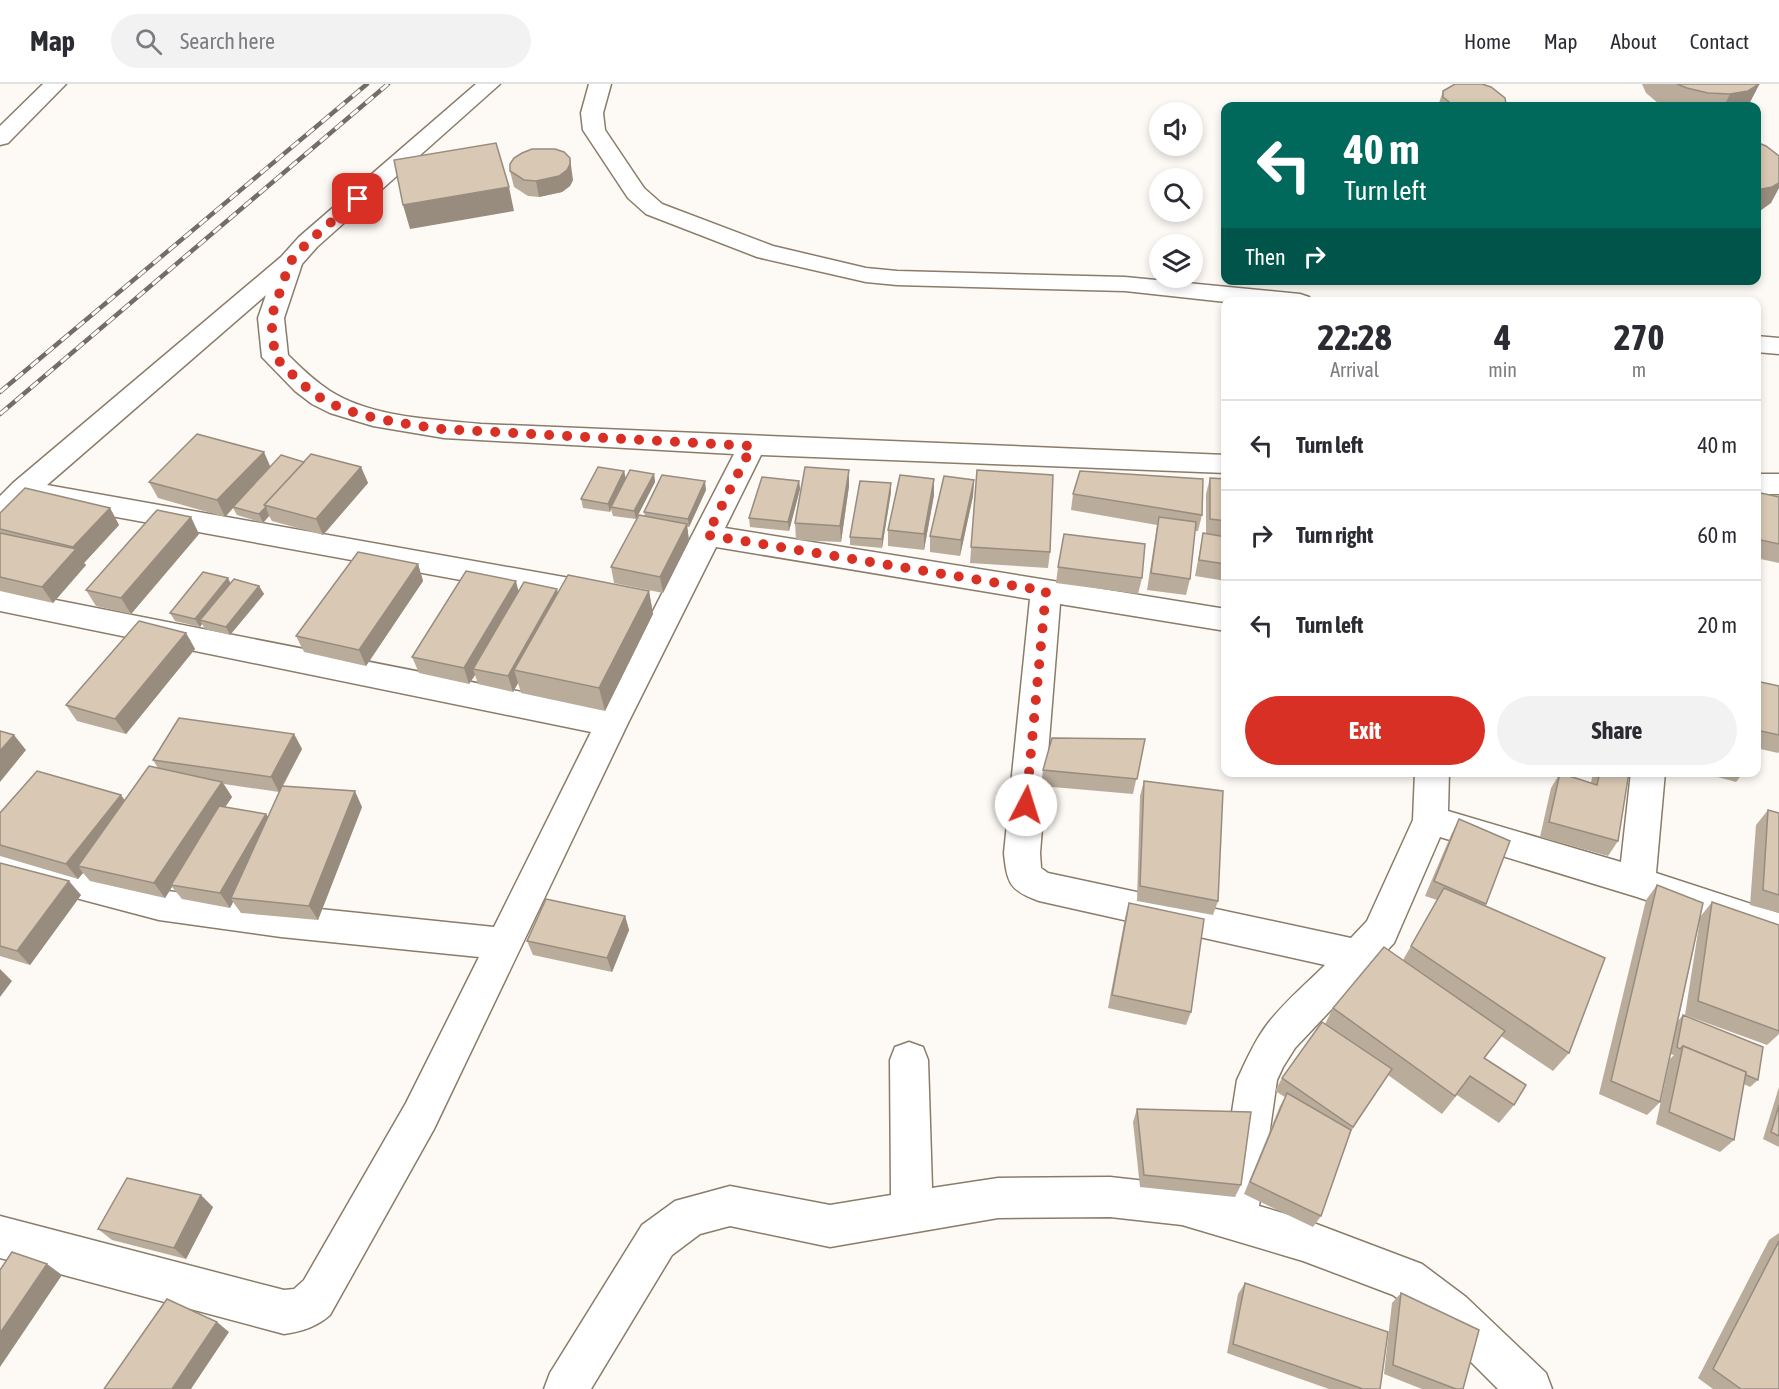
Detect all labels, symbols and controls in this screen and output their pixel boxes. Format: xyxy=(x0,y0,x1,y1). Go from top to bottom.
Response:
search box xyxy=(111,14,531,68)
text: Map xyxy=(30,25,75,57)
icon: search xyxy=(132,25,165,58)
text: Search here xyxy=(180,28,275,54)
text: Home xyxy=(1464,29,1511,53)
text: Map xyxy=(1544,29,1578,53)
text: About xyxy=(1611,29,1657,53)
text: Contact xyxy=(1690,29,1749,53)
map controls xyxy=(1149,102,1203,288)
button: sound xyxy=(1149,102,1203,156)
text: 40 m xyxy=(1344,125,1419,173)
icon: left xyxy=(1245,126,1323,204)
button: search xyxy=(1149,168,1203,222)
pin xyxy=(332,173,383,224)
text: Turn left xyxy=(1344,175,1427,206)
icon: arrive xyxy=(341,182,374,215)
button: layers xyxy=(1149,234,1203,288)
icon: right xyxy=(1298,240,1331,273)
text: Then xyxy=(1245,244,1286,270)
text: 22:28 xyxy=(1318,316,1392,358)
text: 4 xyxy=(1494,316,1511,358)
text: 270 xyxy=(1614,316,1664,358)
text: Arrival xyxy=(1330,358,1379,381)
text: min xyxy=(1488,358,1517,381)
text: m xyxy=(1632,358,1646,381)
icon: left xyxy=(1245,429,1278,462)
text: Turn left xyxy=(1296,432,1363,458)
text: 40 m xyxy=(1697,432,1737,458)
icon: right xyxy=(1245,519,1278,552)
text: Turn right xyxy=(1296,522,1373,548)
text: 60 m xyxy=(1697,522,1737,548)
icon: left xyxy=(1245,609,1278,642)
text: Turn left xyxy=(1296,612,1363,638)
text: 20 m xyxy=(1697,612,1737,638)
button: Exit xyxy=(1245,696,1485,765)
button: Share xyxy=(1497,696,1737,765)
position arrow xyxy=(994,773,1058,837)

